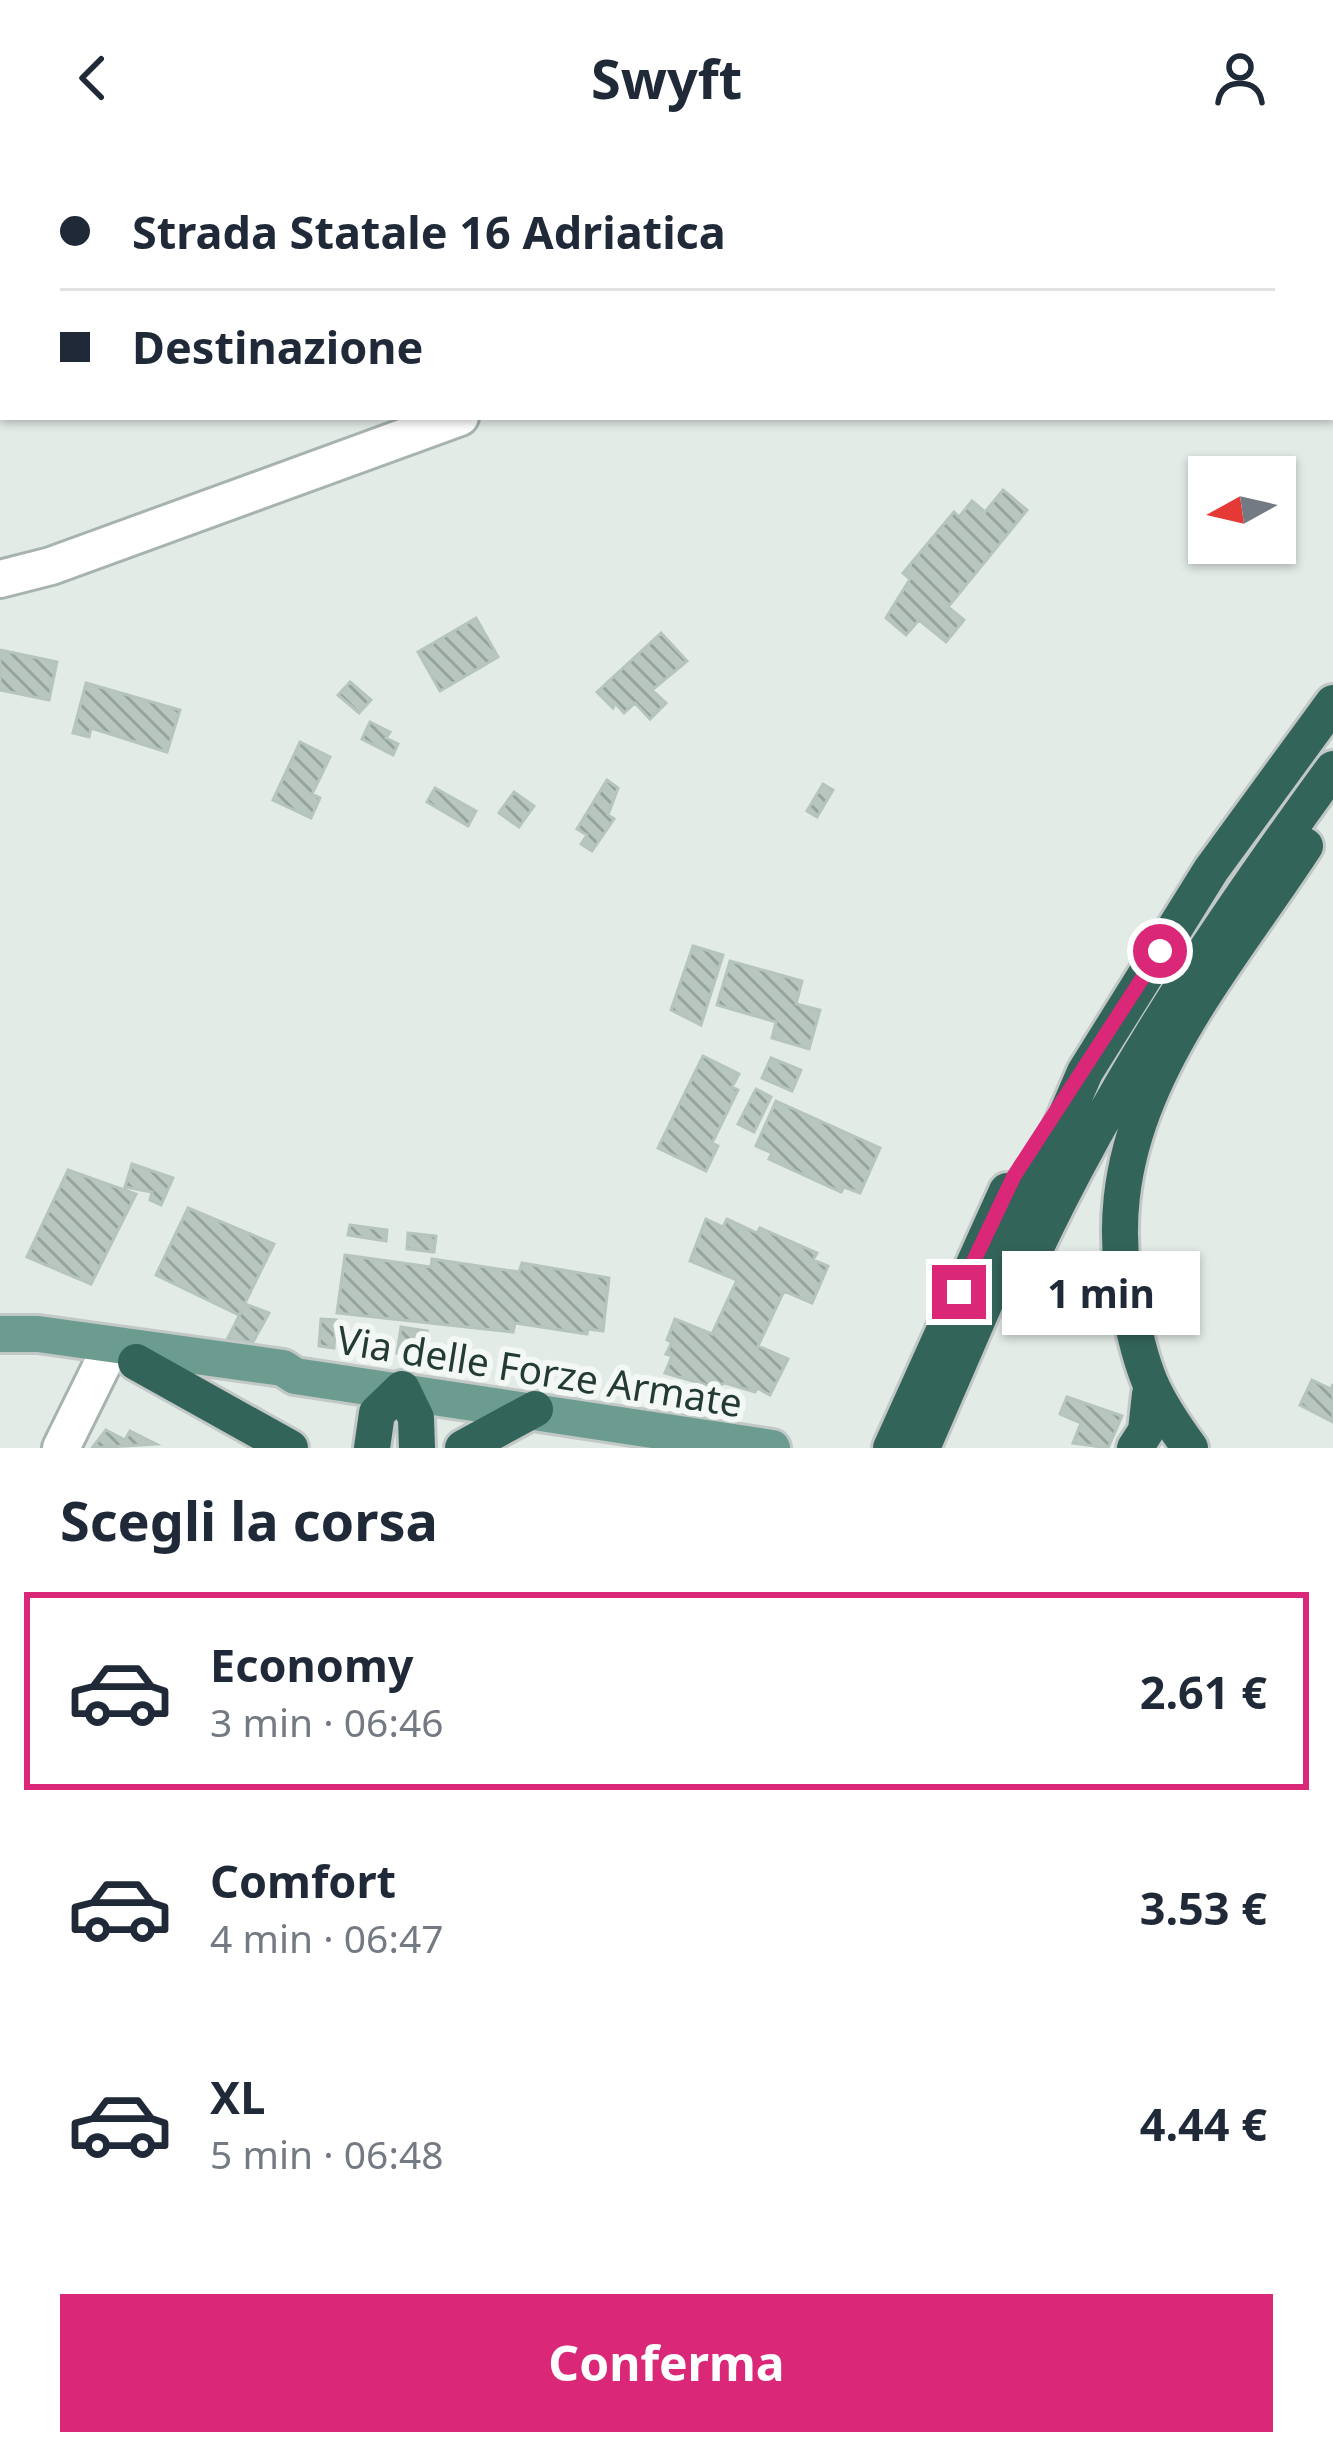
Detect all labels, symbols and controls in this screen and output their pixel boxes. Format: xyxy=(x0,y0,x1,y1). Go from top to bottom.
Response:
text: Swyft xyxy=(591,41,742,115)
icon: back xyxy=(60,45,126,111)
icon: person xyxy=(1207,45,1273,111)
text: Strada Statale 16 Adriatica xyxy=(132,201,726,262)
text: Destinazione xyxy=(132,316,423,377)
north arrow xyxy=(1188,456,1296,564)
map controls xyxy=(1188,456,1296,564)
route start xyxy=(1133,924,1187,978)
callout: 1 min xyxy=(1001,1250,1199,1334)
route end xyxy=(932,1265,986,1319)
text: 1 min xyxy=(1047,1266,1155,1319)
street label: Via delle Forze Armate xyxy=(334,1312,746,1428)
text: Scegli la corsa xyxy=(60,1483,438,1557)
text: Economy xyxy=(210,1634,414,1695)
icon: car xyxy=(66,1637,174,1745)
text: 2.61 € xyxy=(1140,1661,1267,1722)
text: 3 min · 06:46 xyxy=(210,1695,444,1748)
text: Comfort xyxy=(210,1850,396,1911)
icon: car xyxy=(66,1853,174,1961)
text: 3.53 € xyxy=(1140,1877,1267,1938)
text: 4 min · 06:47 xyxy=(210,1911,444,1964)
text: XL xyxy=(210,2066,265,2127)
icon: car xyxy=(66,2069,174,2177)
text: 4.44 € xyxy=(1140,2093,1267,2154)
text: 5 min · 06:48 xyxy=(210,2127,444,2180)
button: Conferma xyxy=(60,2294,1273,2432)

